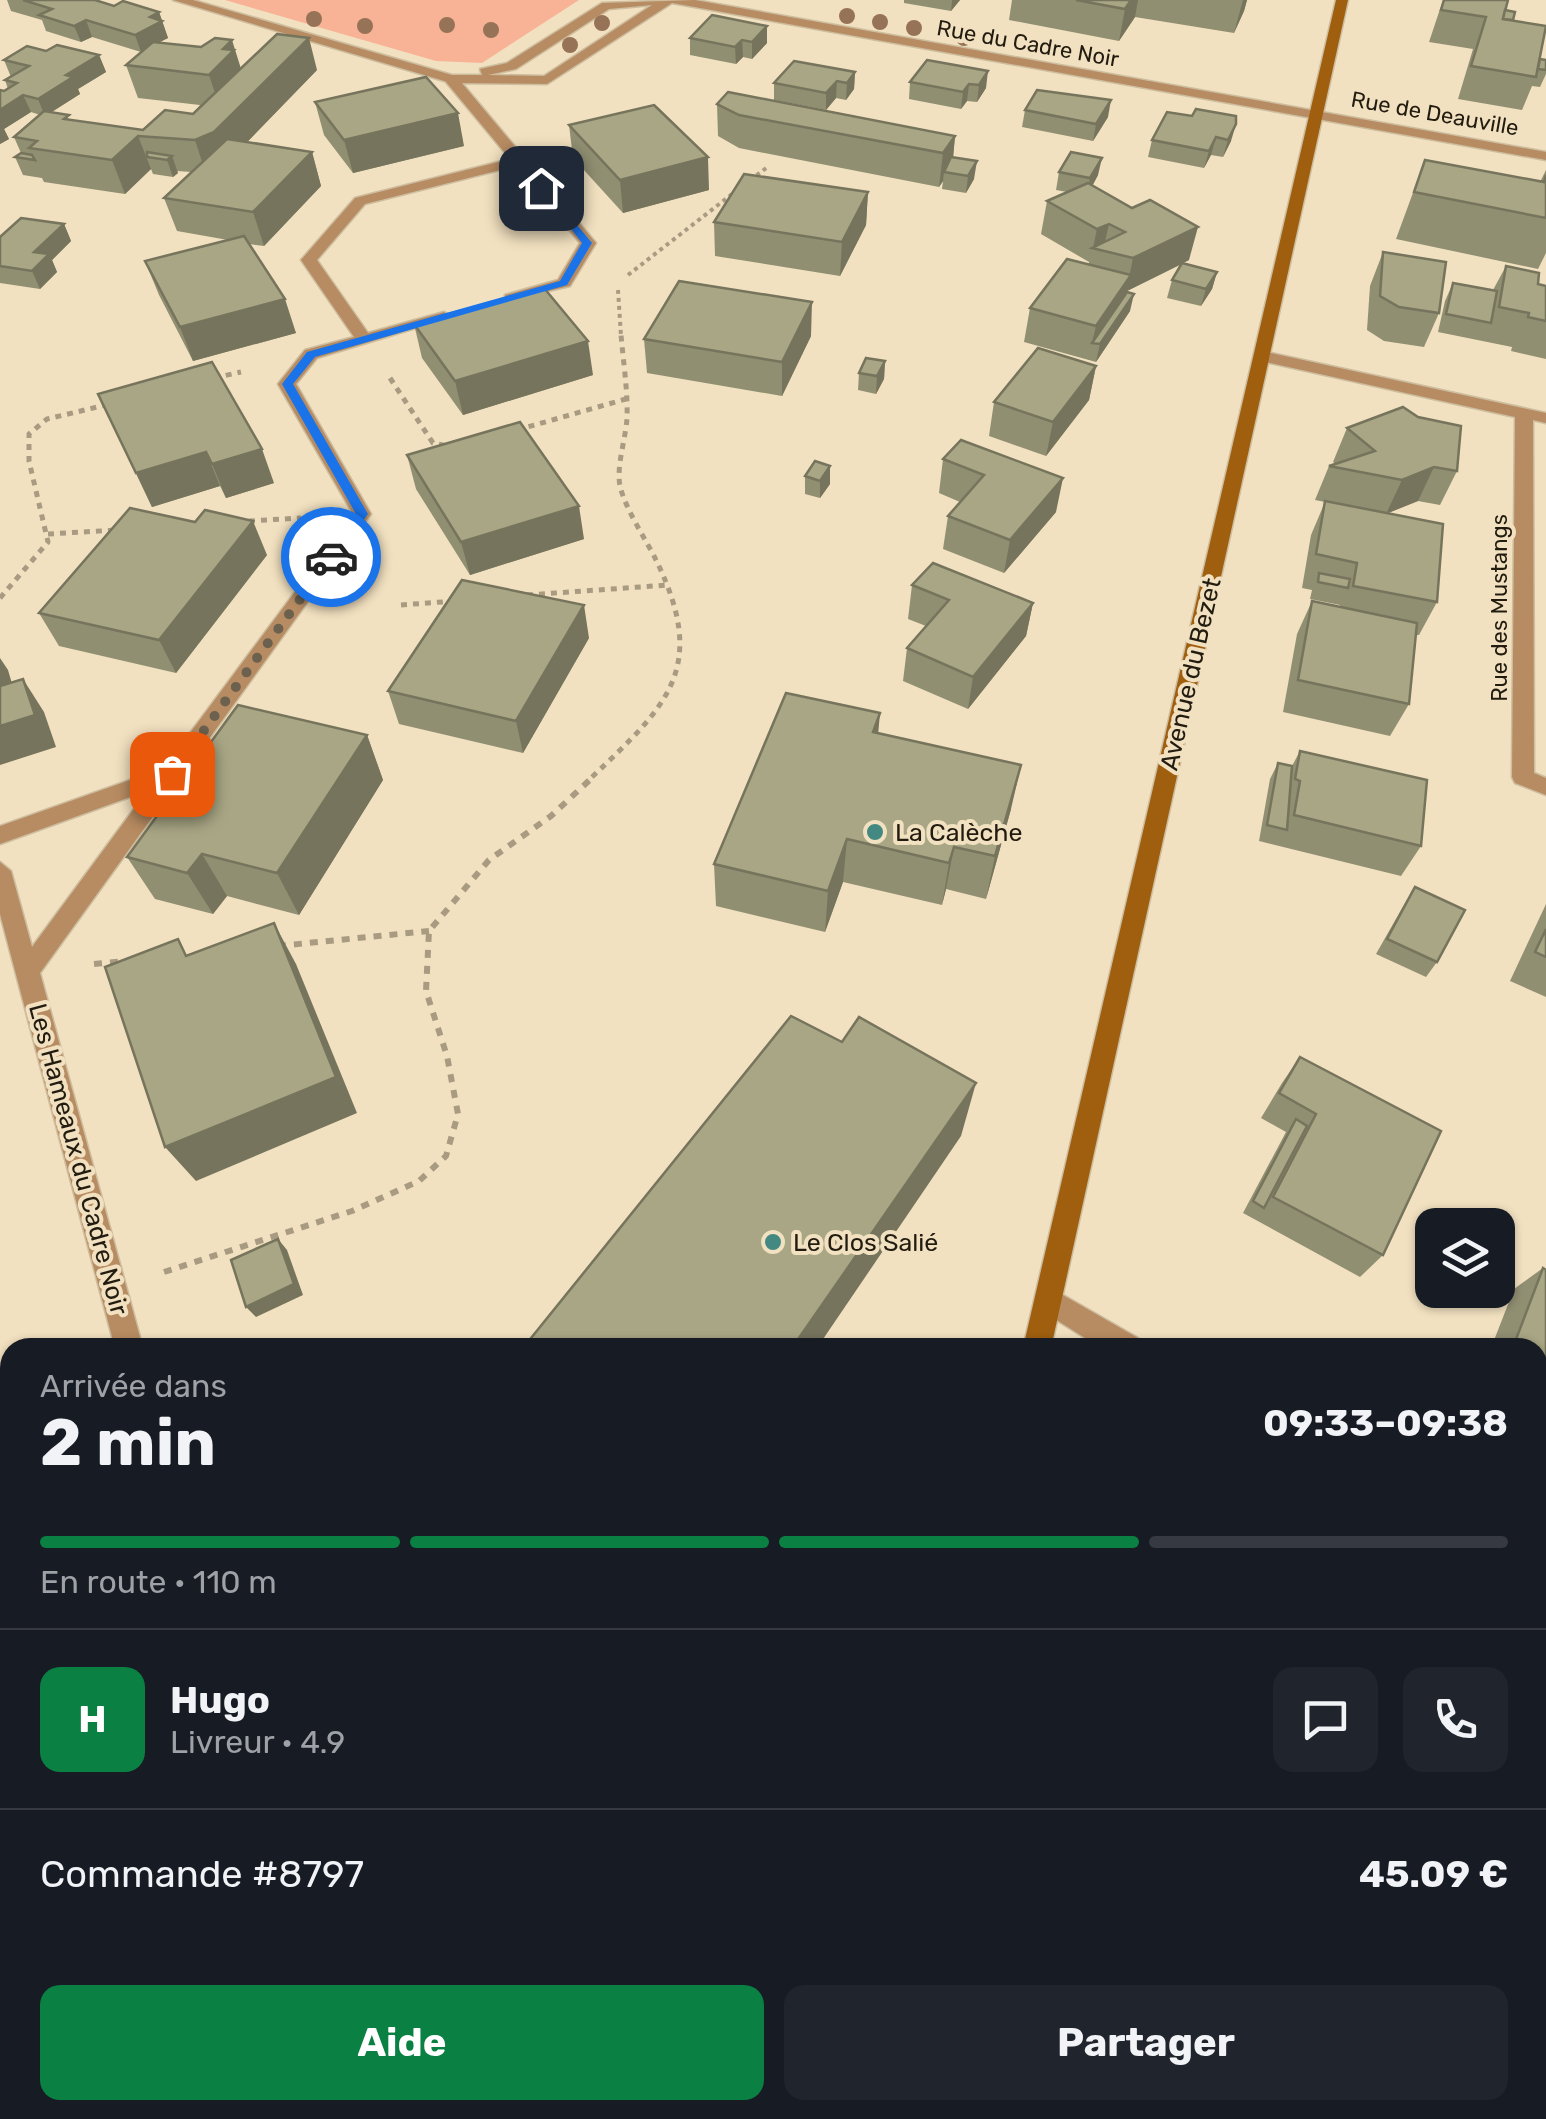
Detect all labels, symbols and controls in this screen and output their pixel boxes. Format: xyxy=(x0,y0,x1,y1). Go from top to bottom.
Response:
street label: Rue du Cadre Noir xyxy=(935,14,1122,73)
street label: Rue de Deauville xyxy=(1349,85,1521,142)
pin xyxy=(499,146,584,231)
icon: home xyxy=(514,161,569,216)
courier xyxy=(281,507,381,607)
street label: Rue des Mustangs xyxy=(1486,514,1513,702)
icon: car xyxy=(304,530,359,585)
street label: Avenue du Bezet xyxy=(1154,575,1227,773)
pin xyxy=(130,732,215,817)
icon: bag xyxy=(145,747,200,802)
place label: La Calèche xyxy=(895,818,1023,847)
marker: La Calèche xyxy=(864,821,886,843)
street label: Les Hameaux du Cadre Noir xyxy=(23,1000,134,1318)
map controls xyxy=(1415,1208,1515,1308)
button: layers xyxy=(1415,1208,1515,1308)
place label: Le Clos Salié xyxy=(793,1228,938,1257)
marker: Le Clos Salié xyxy=(762,1231,784,1253)
text: Arrivée dans xyxy=(40,1367,227,1405)
text: 09:33–09:38 xyxy=(1263,1400,1508,1446)
text: 2 min xyxy=(40,1404,216,1481)
text: En route · 110 m xyxy=(40,1563,277,1601)
button: chat xyxy=(1273,1667,1378,1772)
button: phone xyxy=(1403,1667,1508,1772)
text: Hugo xyxy=(170,1677,270,1723)
text: H xyxy=(78,1696,107,1742)
text: Livreur · 4.9 xyxy=(170,1723,345,1761)
text: Commande #8797 xyxy=(40,1851,364,1897)
text: 45.09 € xyxy=(1359,1851,1508,1897)
button: Aide xyxy=(40,1985,764,2100)
button: Partager xyxy=(784,1985,1508,2100)

